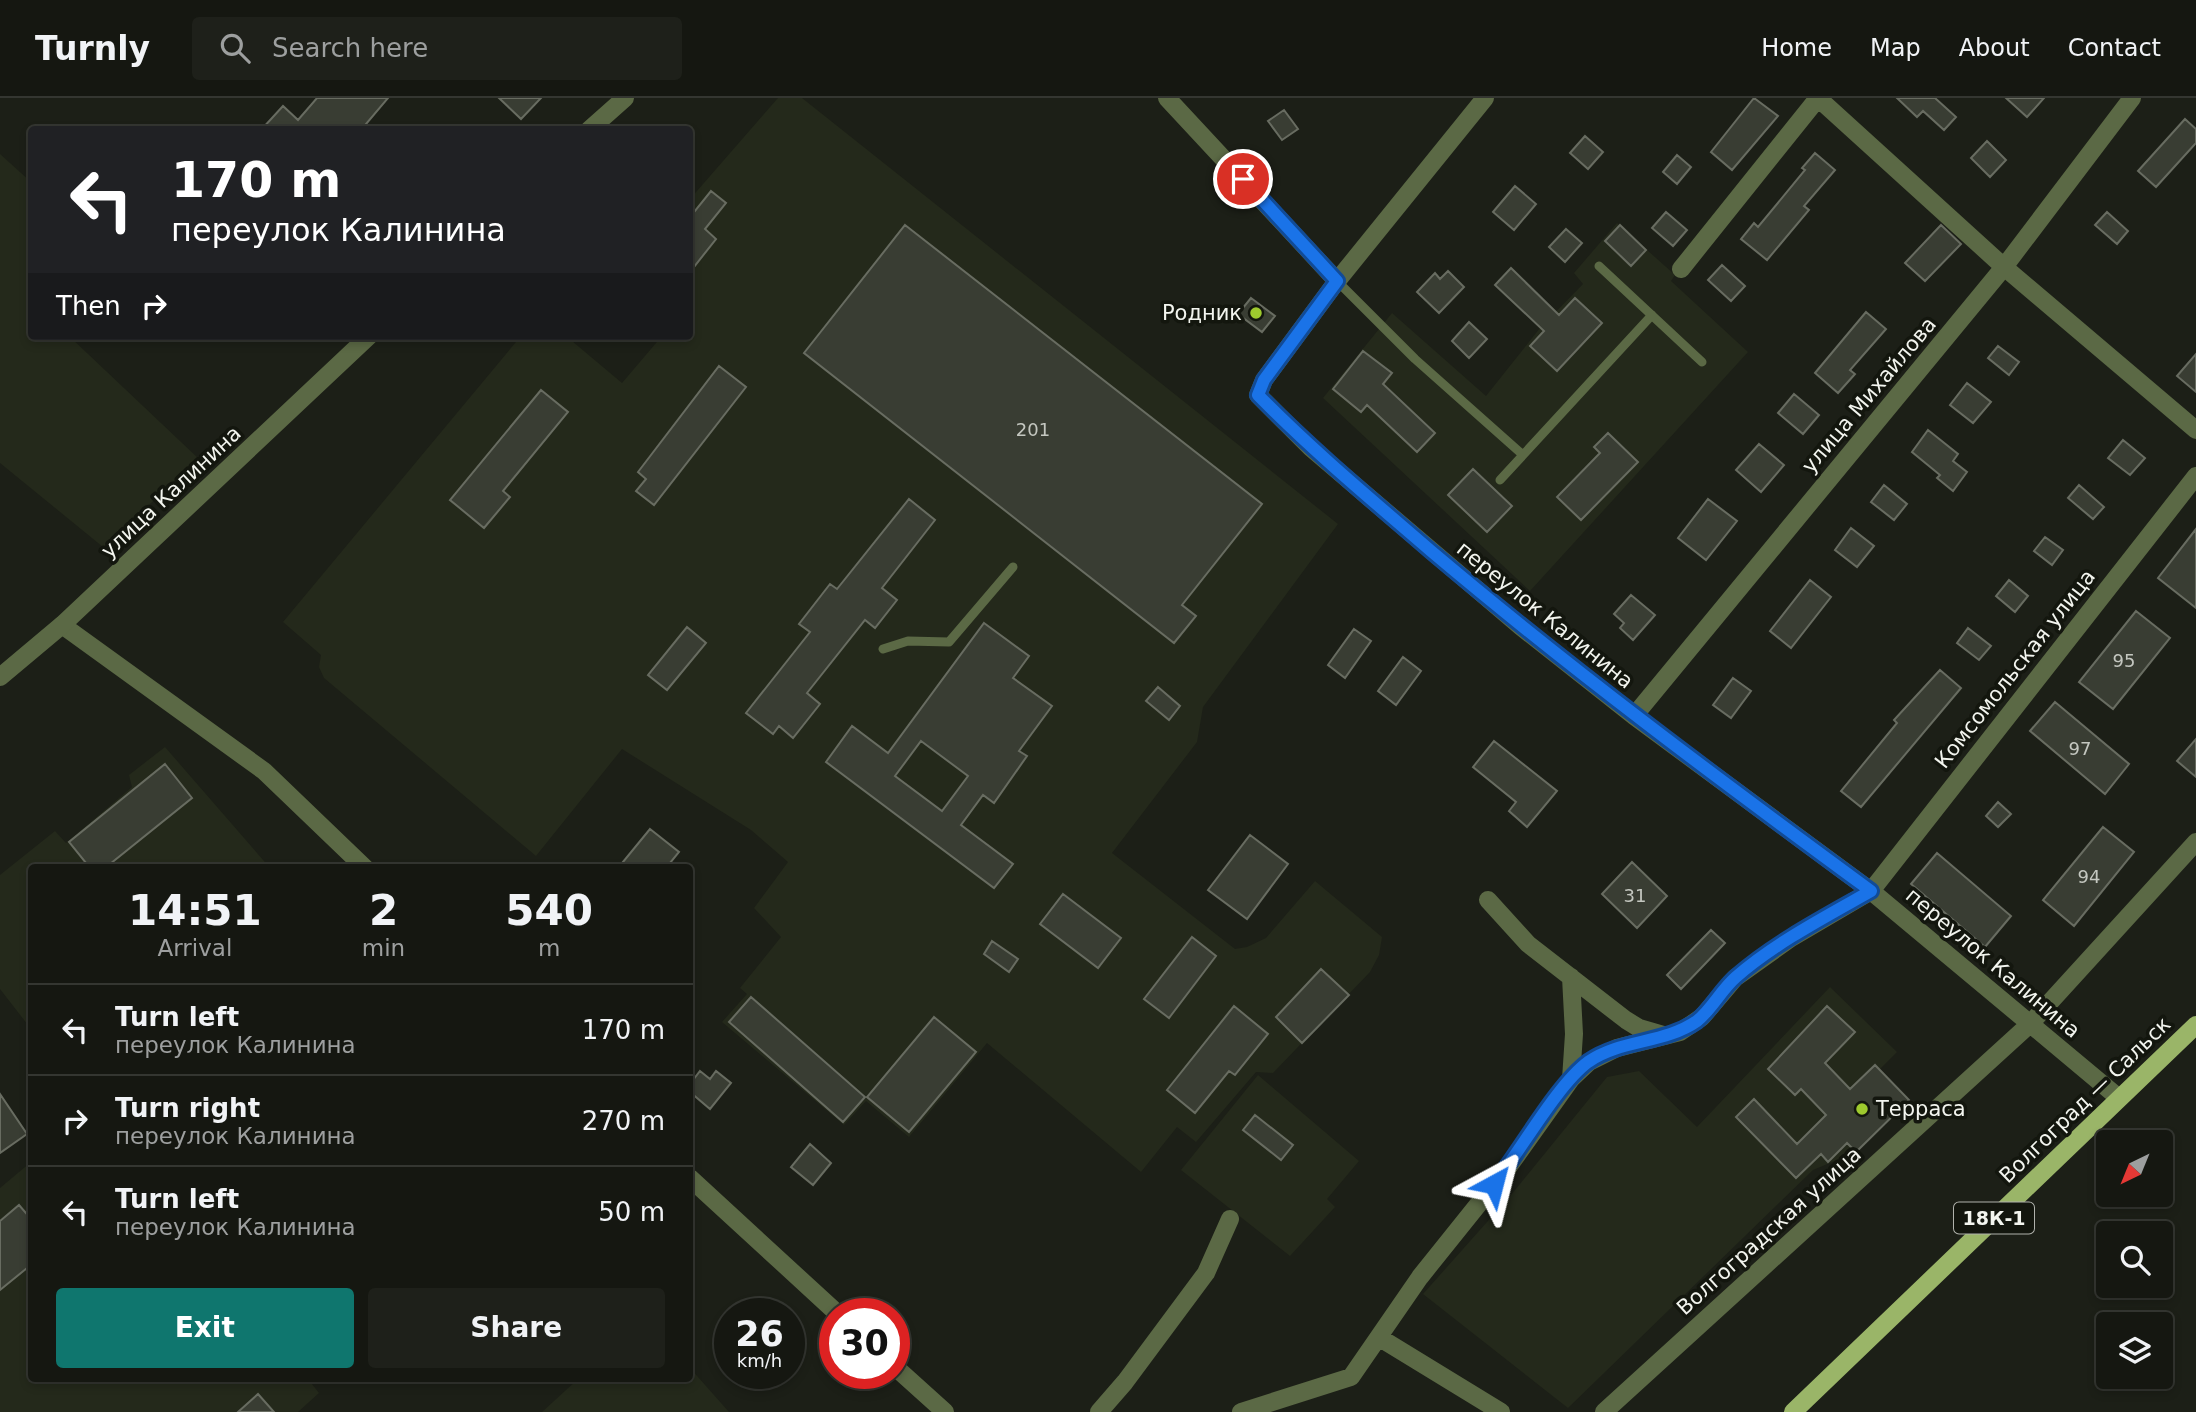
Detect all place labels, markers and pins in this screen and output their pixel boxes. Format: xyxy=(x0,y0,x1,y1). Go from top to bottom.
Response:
pin xyxy=(1213,149,1273,209)
place label: Родник xyxy=(1162,301,1242,325)
marker: Родник xyxy=(1248,305,1264,321)
place label: Терраса xyxy=(1875,1097,1966,1121)
marker: Терраса xyxy=(1854,1101,1870,1117)

